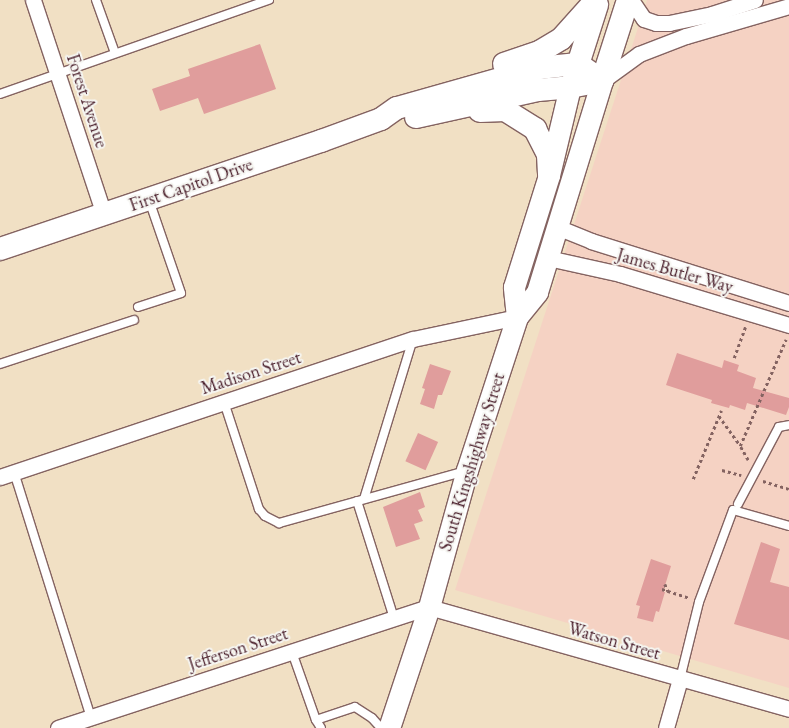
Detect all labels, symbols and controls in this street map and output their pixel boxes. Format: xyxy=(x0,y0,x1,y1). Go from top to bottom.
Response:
street label: Forest Avenue xyxy=(62,51,112,151)
street label: First Capitol Drive xyxy=(126,154,256,216)
street label: James Butler Way xyxy=(614,244,736,298)
street label: Madison Street xyxy=(198,347,304,399)
street label: South Kingshighway Street xyxy=(435,370,509,554)
street label: Watson Street xyxy=(565,618,663,664)
street label: Jefferson Street xyxy=(185,623,291,675)

